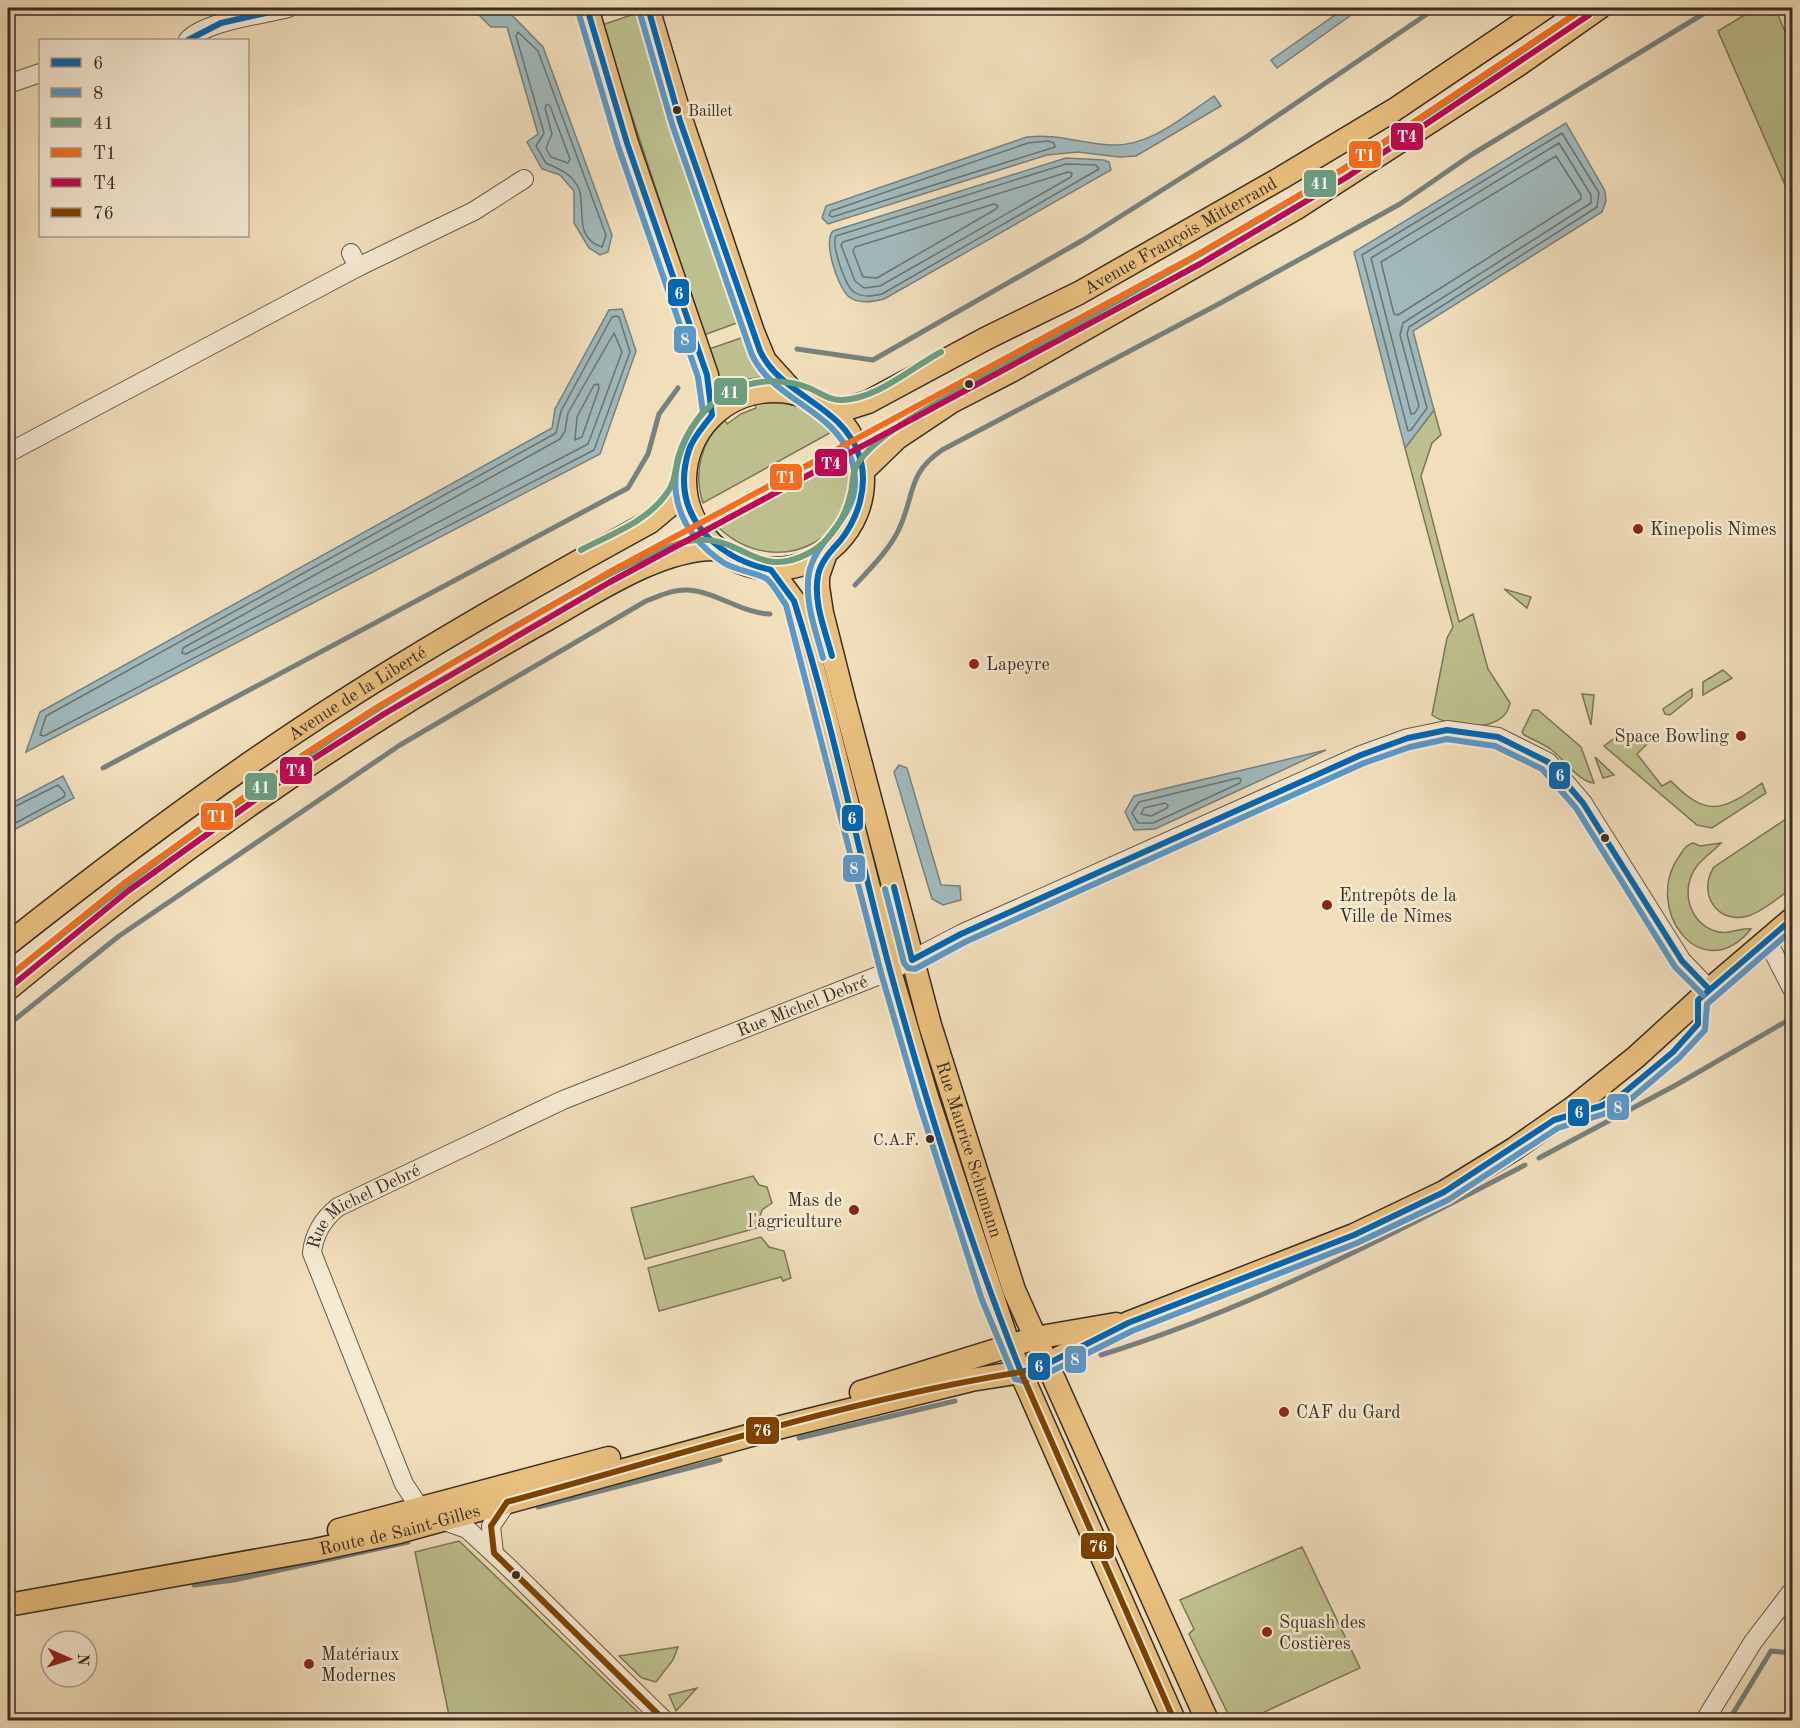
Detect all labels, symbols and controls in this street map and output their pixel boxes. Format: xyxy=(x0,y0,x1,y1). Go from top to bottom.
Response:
legend xyxy=(39,39,249,237)
text: 6 xyxy=(93,55,103,73)
text: 8 xyxy=(93,85,103,103)
marker: Baillet xyxy=(671,104,683,116)
place label: Baillet xyxy=(688,104,733,120)
text: 41 xyxy=(93,115,114,133)
line badge: T4 xyxy=(1390,122,1424,151)
text: T4 xyxy=(1397,130,1417,146)
line badge: T1 xyxy=(1348,140,1382,169)
text: T1 xyxy=(93,145,116,163)
text: T1 xyxy=(1355,149,1375,165)
line badge: 41 xyxy=(1303,169,1337,198)
street label: Avenue François Mitterrand xyxy=(1081,174,1280,298)
text: T4 xyxy=(93,175,116,193)
text: 41 xyxy=(1311,177,1329,193)
text: 76 xyxy=(93,205,114,223)
line badge: 6 xyxy=(667,278,690,307)
text: 6 xyxy=(674,287,684,303)
line badge: 8 xyxy=(673,325,697,354)
text: 8 xyxy=(680,333,690,349)
line badge: 41 xyxy=(713,377,748,406)
unlabelled marker xyxy=(963,378,975,390)
text: 41 xyxy=(721,386,739,402)
line badge: T4 xyxy=(814,448,848,477)
text: T4 xyxy=(821,457,841,473)
line badge: T1 xyxy=(769,463,803,491)
text: T1 xyxy=(776,471,796,487)
place label: Kinepolis Nîmes xyxy=(1650,521,1777,539)
marker: Kinepolis Nîmes xyxy=(1631,522,1645,536)
street label: Avenue de la Liberté xyxy=(285,644,430,745)
place label: Lapeyre xyxy=(986,656,1050,674)
marker: Lapeyre xyxy=(967,657,981,671)
place label: Space Bowling xyxy=(1614,728,1729,746)
marker: Space Bowling xyxy=(1734,729,1748,743)
line badge: T4 xyxy=(279,756,313,785)
line badge: 6 xyxy=(1548,761,1571,790)
text: T4 xyxy=(286,764,306,780)
text: 6 xyxy=(1555,769,1565,785)
line badge: 41 xyxy=(244,772,278,801)
text: 41 xyxy=(252,781,270,797)
line badge: T1 xyxy=(200,802,234,831)
line badge: 6 xyxy=(841,804,864,832)
text: T1 xyxy=(207,810,227,826)
text: 6 xyxy=(847,812,857,828)
unlabelled marker xyxy=(1599,832,1611,844)
line badge: 8 xyxy=(842,854,866,883)
text: 8 xyxy=(849,862,859,878)
place label: Entrepôts de la Ville de Nîmes xyxy=(1339,887,1457,926)
marker: Entrepôts de la Ville de Nîmes xyxy=(1320,898,1334,912)
street label: Rue Michel Debré xyxy=(735,973,870,1040)
street label: Rue Maurice Schumann xyxy=(932,1059,1005,1240)
line badge: 8 xyxy=(1606,1093,1630,1121)
line badge: 6 xyxy=(1567,1098,1590,1127)
text: 8 xyxy=(1613,1101,1623,1117)
text: 6 xyxy=(1574,1106,1584,1122)
place label: C.A.F. xyxy=(873,1133,919,1149)
marker: C.A.F. xyxy=(924,1133,936,1145)
street label: Rue Michel Debré xyxy=(305,1161,423,1250)
place label: Mas de l'agriculture xyxy=(748,1192,842,1231)
marker: Mas de l'agriculture xyxy=(847,1203,861,1217)
line badge: 8 xyxy=(1064,1345,1087,1374)
line badge: 6 xyxy=(1027,1352,1051,1381)
text: 8 xyxy=(1070,1353,1080,1369)
text: 6 xyxy=(1034,1360,1044,1376)
place label: CAF du Gard xyxy=(1296,1404,1401,1422)
marker: CAF du Gard xyxy=(1277,1405,1291,1419)
line badge: 76 xyxy=(745,1416,780,1445)
text: 76 xyxy=(753,1424,771,1440)
street label: Route de Saint-Gilles xyxy=(318,1502,483,1559)
line badge: 76 xyxy=(1080,1532,1115,1560)
text: 76 xyxy=(1089,1540,1107,1556)
unlabelled marker xyxy=(510,1569,522,1581)
place label: Squash des Costières xyxy=(1279,1614,1366,1653)
marker: Squash des Costières xyxy=(1260,1625,1274,1639)
north arrow xyxy=(39,1629,99,1689)
place label: Matériaux Modernes xyxy=(321,1646,400,1685)
text: N xyxy=(74,1653,90,1667)
marker: Matériaux Modernes xyxy=(302,1657,316,1671)

